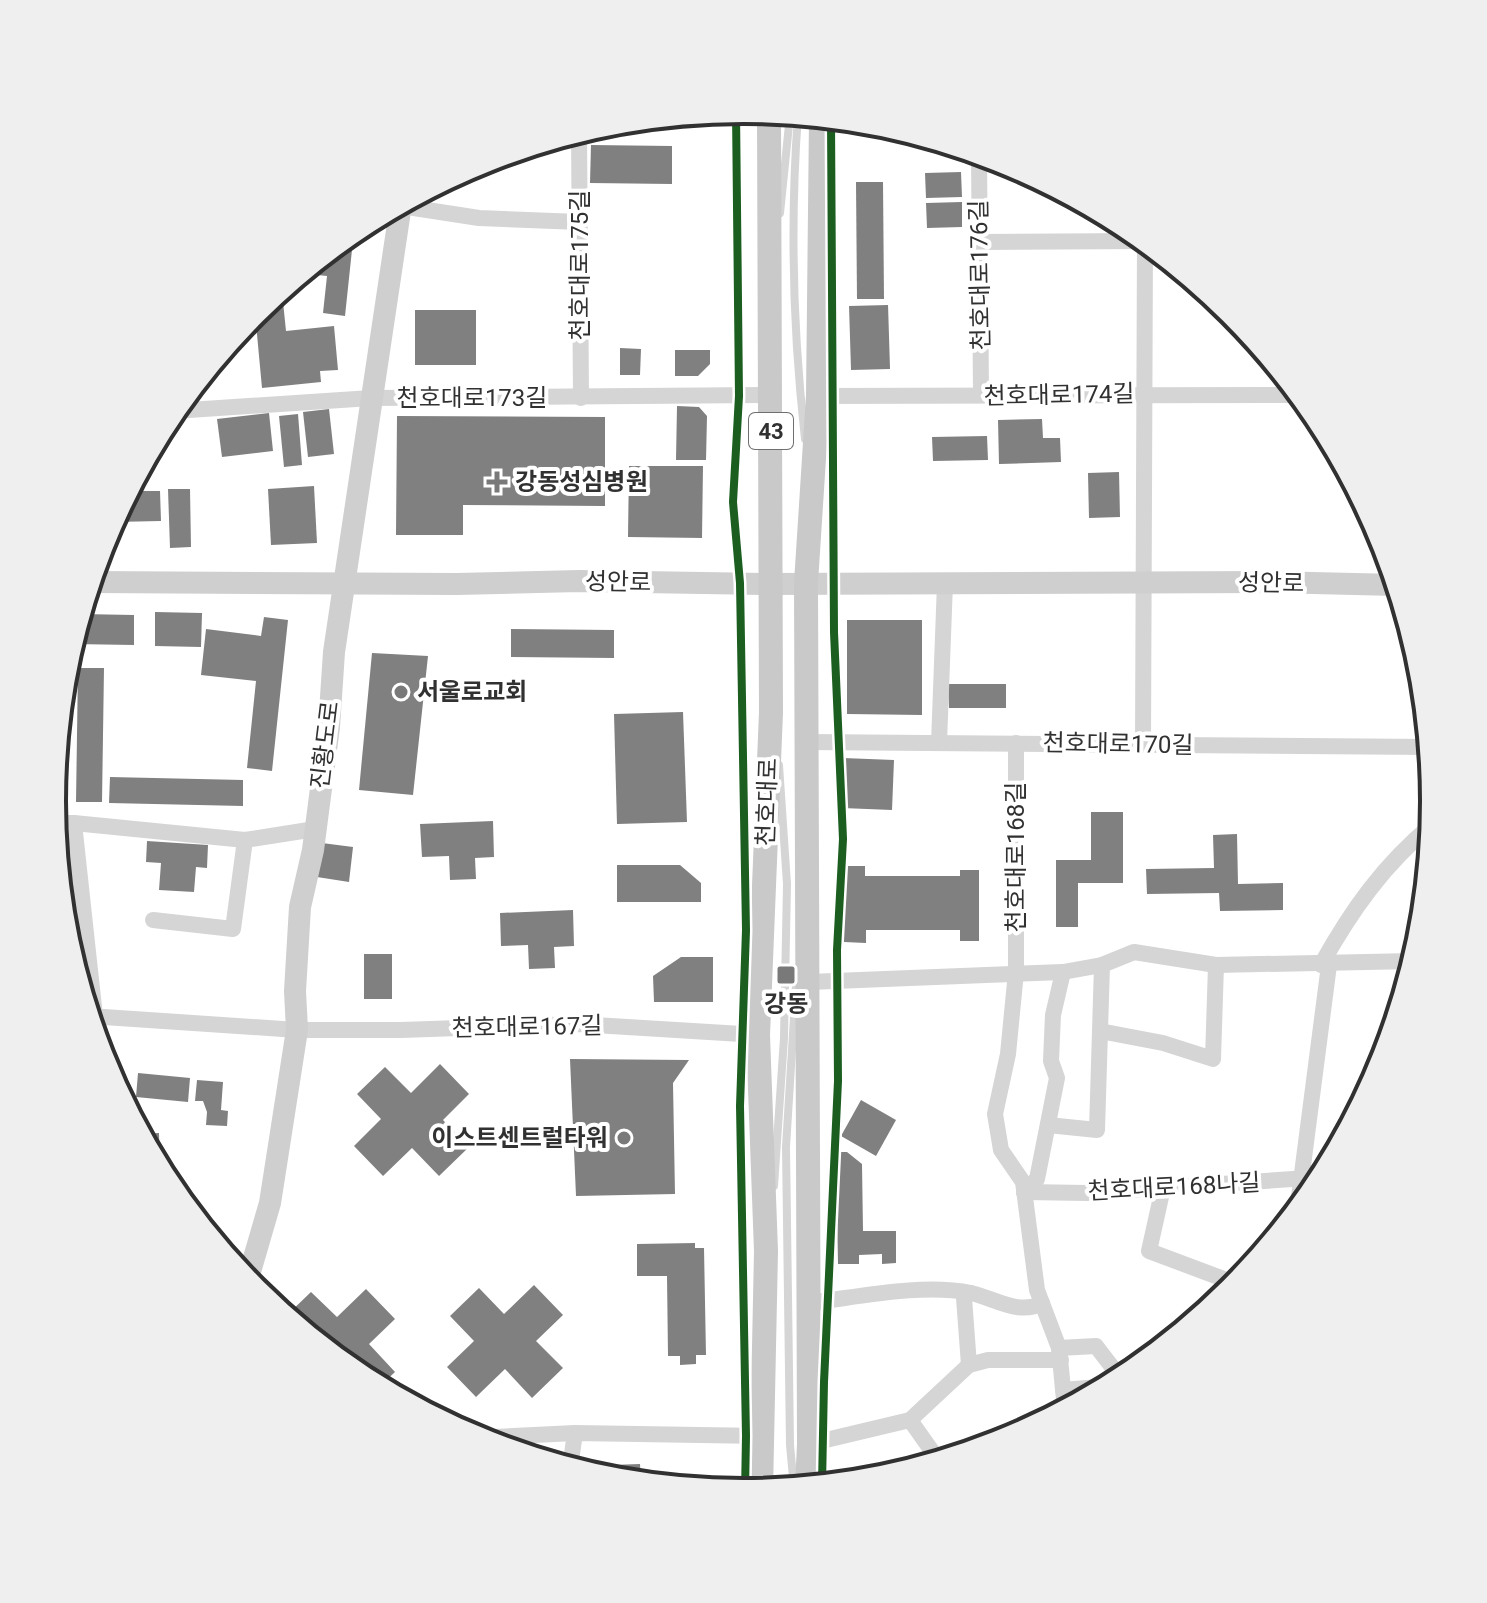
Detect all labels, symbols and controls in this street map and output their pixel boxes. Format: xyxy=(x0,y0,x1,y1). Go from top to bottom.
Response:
street label: 천호대로175길 xyxy=(566,190,594,340)
street label: 천호대로176길 xyxy=(965,199,995,351)
street label: 천호대로174길 xyxy=(983,380,1135,410)
street label: 천호대로173길 xyxy=(397,384,547,412)
road number: 43 xyxy=(749,413,793,449)
place label: 강동성심병원 xyxy=(515,468,647,496)
marker: 강동성심병원 xyxy=(486,471,508,493)
street label: 성안로 xyxy=(585,567,651,597)
street label: 성안로 xyxy=(1238,568,1304,598)
place label: 서울로교회 xyxy=(417,678,527,706)
marker: 서울로교회 xyxy=(392,683,410,701)
street label: 진황도로 xyxy=(306,699,344,791)
street label: 천호대로170길 xyxy=(1042,729,1194,759)
street label: 천호대로 xyxy=(751,757,783,847)
street label: 천호대로168길 xyxy=(1002,782,1030,932)
marker: 강동 xyxy=(775,964,797,986)
place label: 강동 xyxy=(764,990,808,1018)
street label: 천호대로167길 xyxy=(451,1012,603,1042)
place label: 이스트센트럴타워 xyxy=(431,1124,608,1152)
marker: 이스트센트럴타워 xyxy=(615,1129,633,1147)
street label: 천호대로168나길 xyxy=(1087,1168,1261,1206)

